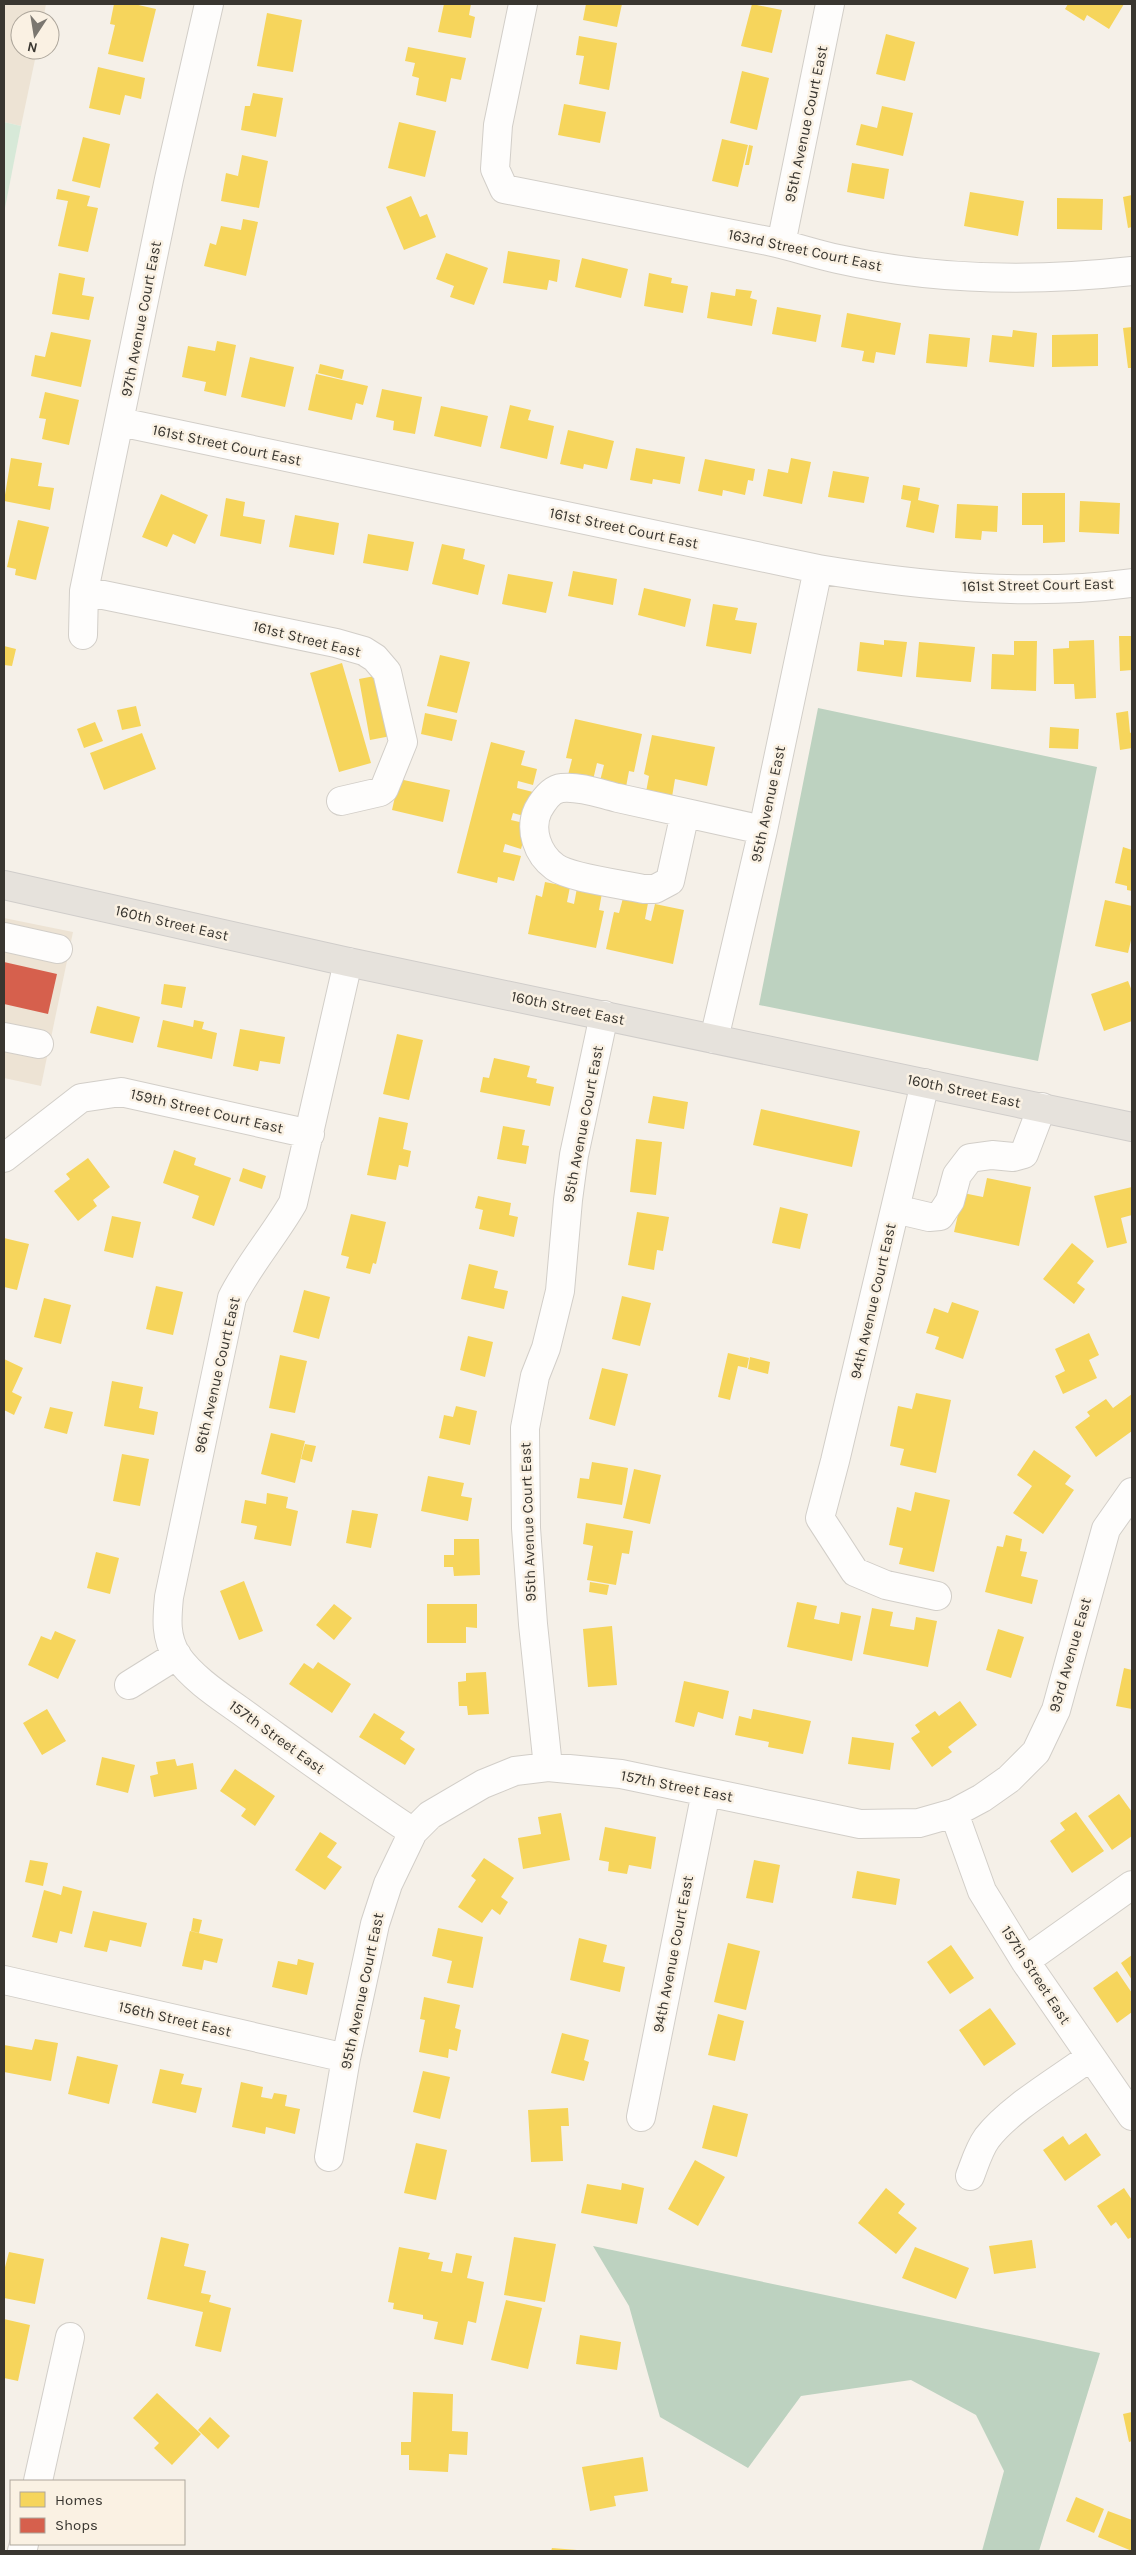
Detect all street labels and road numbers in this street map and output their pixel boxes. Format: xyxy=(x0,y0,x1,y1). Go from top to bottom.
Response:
street label: 95th Avenue Court East xyxy=(781,44,831,204)
street label: 163rd Street Court East xyxy=(727,225,884,275)
street label: 97th Avenue Court East xyxy=(117,239,165,398)
street label: 161st Street Court East xyxy=(151,420,303,470)
street label: 161st Street Court East xyxy=(548,503,700,553)
street label: 161st Street Court East xyxy=(962,575,1114,595)
street label: 161st Street East xyxy=(251,617,363,661)
street label: 95th Avenue East xyxy=(747,744,789,864)
street label: 160th Street East xyxy=(114,901,231,945)
street label: 160th Street East xyxy=(510,987,627,1029)
street label: 95th Avenue Court East xyxy=(559,1044,607,1204)
street label: 160th Street East xyxy=(906,1070,1023,1112)
street label: 159th Street Court East xyxy=(129,1085,286,1137)
street label: 94th Avenue Court East xyxy=(846,1221,900,1381)
street label: 96th Avenue Court East xyxy=(190,1295,244,1455)
street label: 95th Avenue Court East xyxy=(516,1442,540,1602)
street label: 93rd Avenue East xyxy=(1045,1595,1095,1714)
street label: 157th Street East xyxy=(226,1696,329,1778)
street label: 157th Street East xyxy=(619,1766,735,1806)
street label: 94th Avenue Court East xyxy=(649,1874,697,2034)
street label: 95th Avenue Court East xyxy=(337,1911,387,2071)
street label: 157th Street East xyxy=(997,1922,1075,2028)
street label: 156th Street East xyxy=(117,1997,234,2041)

